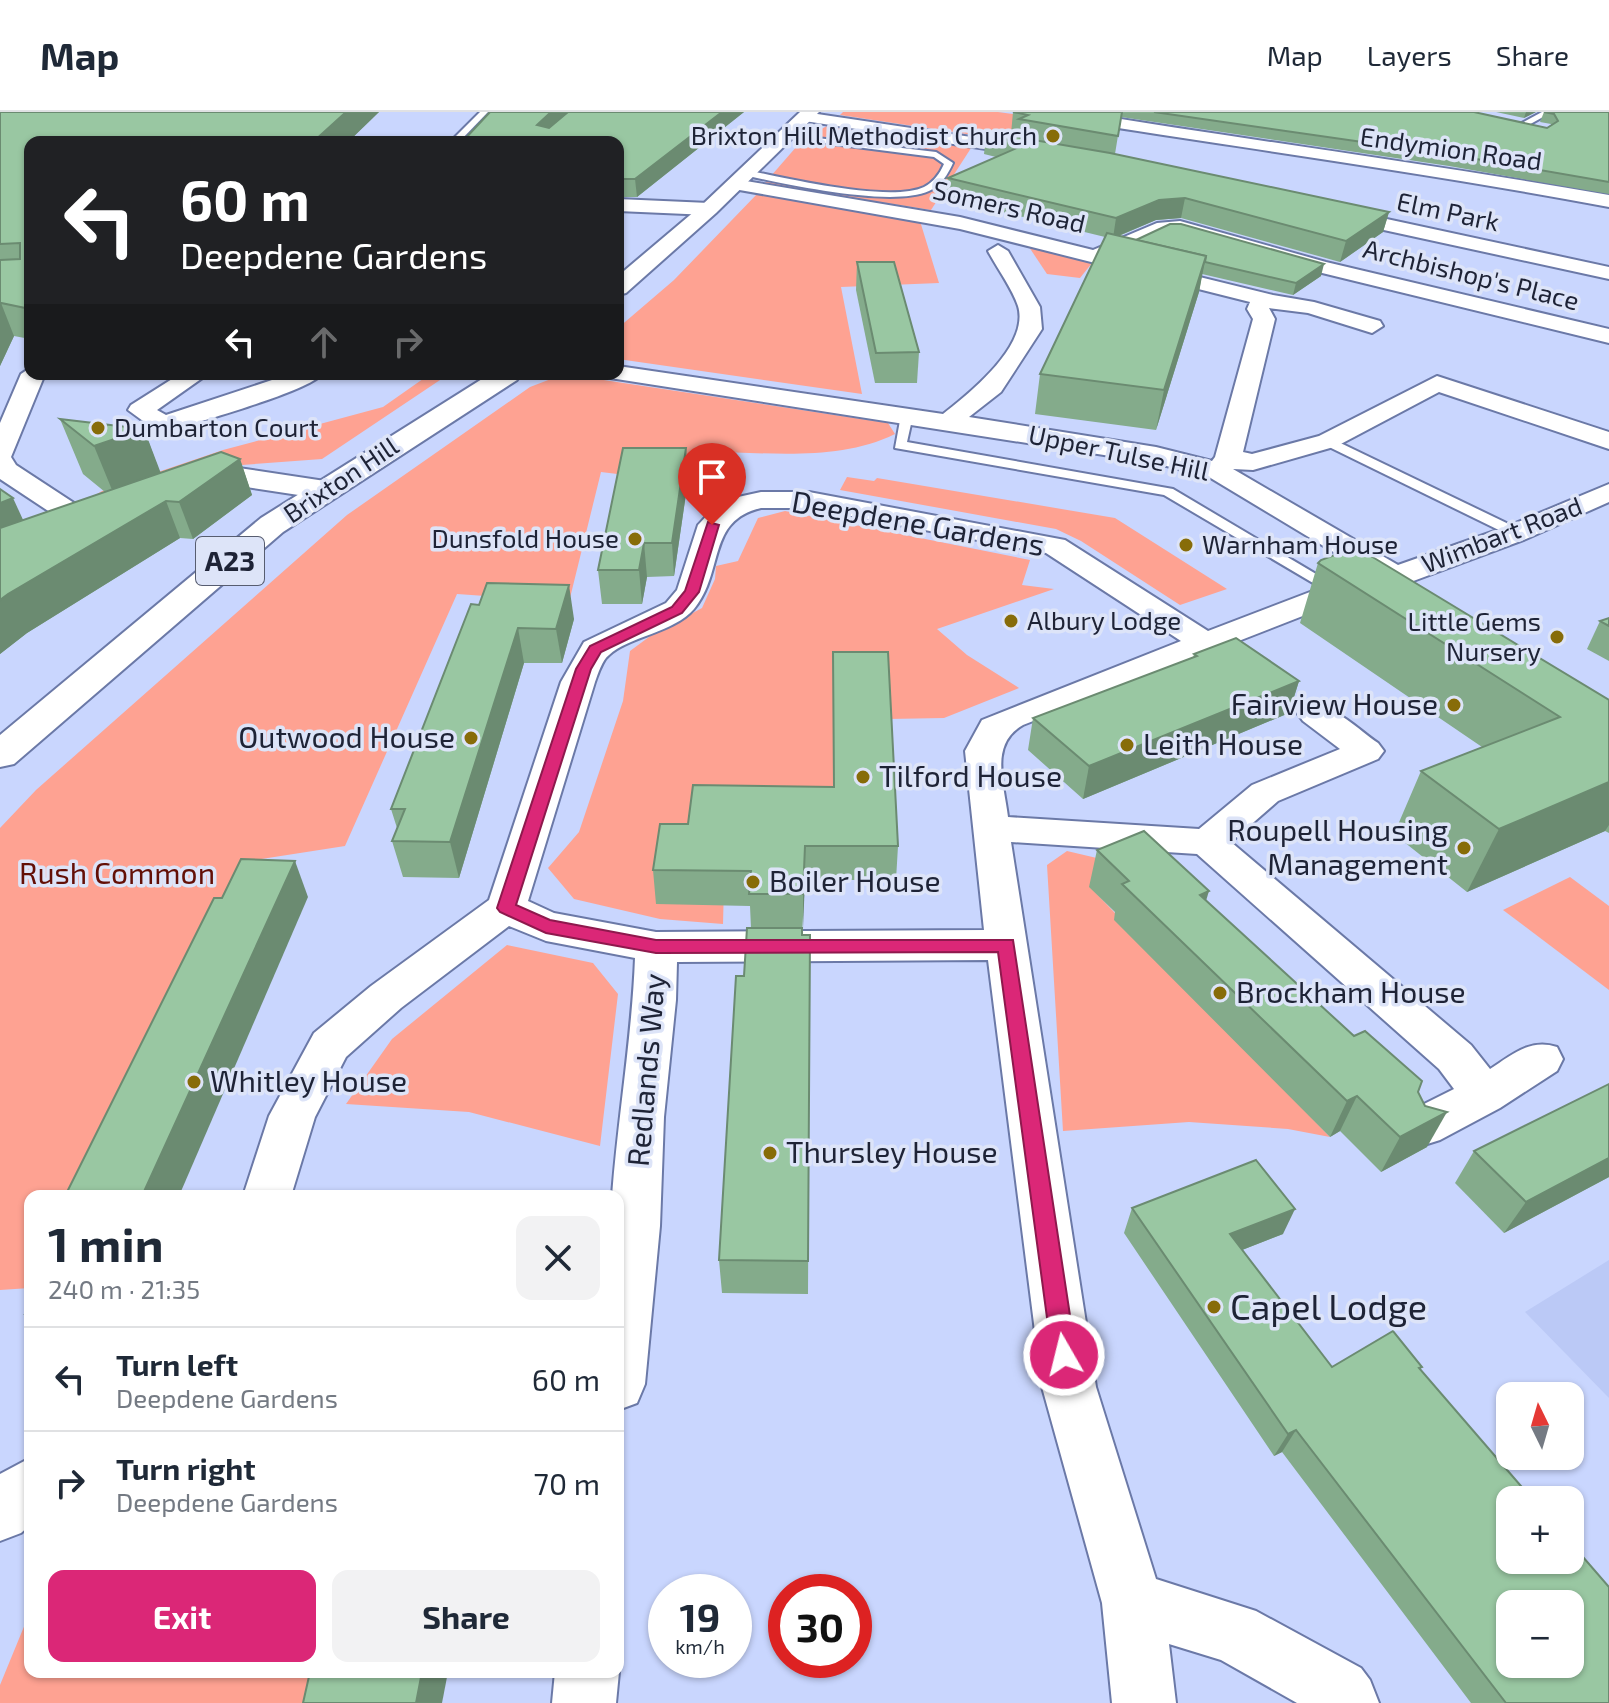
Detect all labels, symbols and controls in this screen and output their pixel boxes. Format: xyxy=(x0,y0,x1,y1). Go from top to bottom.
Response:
text: Map xyxy=(40,32,119,78)
text: Map xyxy=(1267,38,1323,72)
text: Layers xyxy=(1367,38,1452,72)
text: Share xyxy=(1496,38,1569,72)
place label: Brixton Hill Methodist Church xyxy=(691,119,1037,150)
street label: Endymion Road xyxy=(1358,119,1544,176)
marker: Brixton Hill Methodist Church xyxy=(1044,127,1062,145)
text: 60 m xyxy=(180,165,310,232)
icon: left xyxy=(48,168,152,272)
street label: Somers Road xyxy=(930,173,1089,238)
street label: Elm Park xyxy=(1394,185,1502,237)
street label: Archbishop's Place xyxy=(1360,232,1582,315)
text: Deepdene Gardens xyxy=(180,233,487,276)
icon: left xyxy=(218,320,262,364)
icon: ahead xyxy=(302,320,346,364)
icon: right xyxy=(386,320,430,364)
place label: Dumbarton Court xyxy=(114,411,319,442)
street label: Upper Tulse Hill xyxy=(1026,417,1213,486)
marker: Dumbarton Court xyxy=(89,419,107,437)
street label: Brixton Hill xyxy=(277,429,404,528)
pin xyxy=(678,443,746,525)
icon: arrive xyxy=(690,455,734,499)
street label: Deepdene Gardens xyxy=(789,482,1048,562)
street label: Wimbart Road xyxy=(1417,489,1586,578)
place label: Dunsfold House xyxy=(432,522,619,553)
place label: Warnham House xyxy=(1202,528,1398,559)
marker: Dunsfold House xyxy=(626,530,644,548)
marker: Warnham House xyxy=(1177,536,1195,554)
road number: A23 xyxy=(196,537,264,585)
place label: Albury Lodge xyxy=(1027,604,1181,635)
place label: Little Gems Nursery xyxy=(1408,605,1541,666)
marker: Albury Lodge xyxy=(1002,612,1020,630)
marker: Little Gems Nursery xyxy=(1548,628,1566,646)
place label: Fairview House xyxy=(1231,685,1438,721)
marker: Fairview House xyxy=(1445,696,1463,714)
place label: Outwood House xyxy=(238,718,455,754)
place label: Leith House xyxy=(1143,725,1303,761)
marker: Outwood House xyxy=(462,729,480,747)
marker: Leith House xyxy=(1118,736,1136,754)
place label: Tilford House xyxy=(879,757,1062,793)
marker: Tilford House xyxy=(854,768,872,786)
place label: Roupell Housing Management xyxy=(1227,811,1448,881)
marker: Roupell Housing Management xyxy=(1455,839,1473,857)
park label: Rush Common xyxy=(19,854,215,890)
place label: Boiler House xyxy=(769,862,941,898)
marker: Boiler House xyxy=(744,873,762,891)
street label: Redlands Way xyxy=(619,972,671,1168)
place label: Brockham House xyxy=(1236,973,1466,1009)
marker: Brockham House xyxy=(1211,984,1229,1002)
place label: Whitley House xyxy=(210,1062,407,1098)
marker: Whitley House xyxy=(185,1073,203,1091)
place label: Thursley House xyxy=(786,1133,998,1169)
marker: Thursley House xyxy=(761,1144,779,1162)
text: 1 min xyxy=(48,1214,164,1272)
button: close xyxy=(516,1216,600,1300)
text: 240 m · 21:35 xyxy=(48,1273,200,1304)
place label: Capel Lodge xyxy=(1230,1284,1427,1327)
marker: Capel Lodge xyxy=(1205,1298,1223,1316)
position arrow xyxy=(1022,1313,1106,1397)
text: Turn left xyxy=(116,1346,238,1382)
icon: left xyxy=(48,1357,92,1401)
text: 60 m xyxy=(532,1361,600,1397)
text: Deepdene Gardens xyxy=(116,1382,338,1413)
north arrow xyxy=(1496,1382,1584,1470)
map controls xyxy=(1496,1382,1584,1678)
text: Turn right xyxy=(116,1450,256,1486)
icon: right xyxy=(48,1461,92,1505)
text: 70 m xyxy=(534,1465,600,1501)
text: Deepdene Gardens xyxy=(116,1486,338,1517)
button: + xyxy=(1496,1486,1584,1574)
button: Exit xyxy=(48,1570,316,1662)
button: Share xyxy=(332,1570,600,1662)
speed limit sign: 30 xyxy=(768,1574,872,1678)
button: − xyxy=(1496,1590,1584,1678)
text: 19 xyxy=(680,1592,720,1640)
text: km/h xyxy=(675,1634,725,1658)

